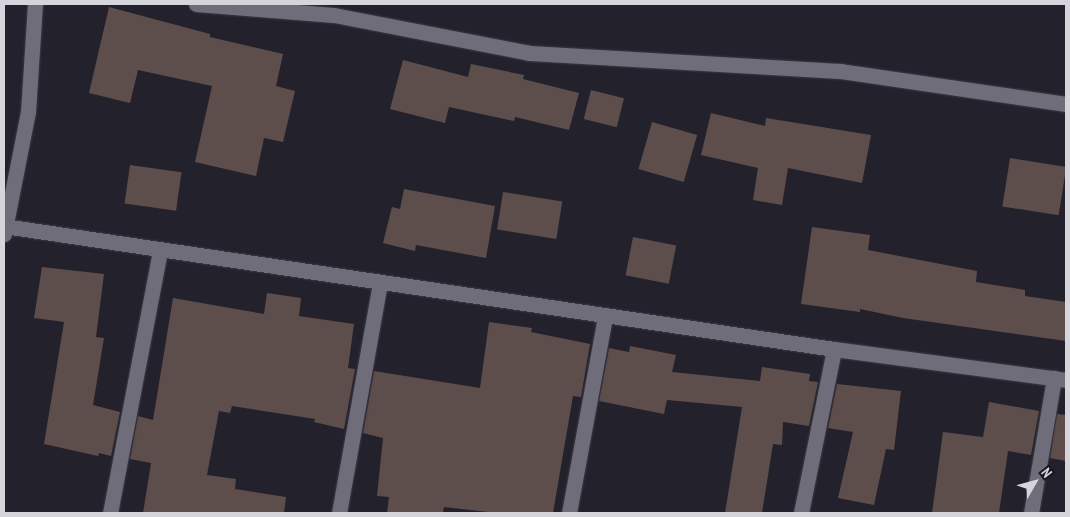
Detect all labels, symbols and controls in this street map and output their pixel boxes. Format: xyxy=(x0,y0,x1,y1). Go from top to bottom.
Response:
north arrow xyxy=(1010,457,1060,507)
text: N xyxy=(1037,464,1056,481)

